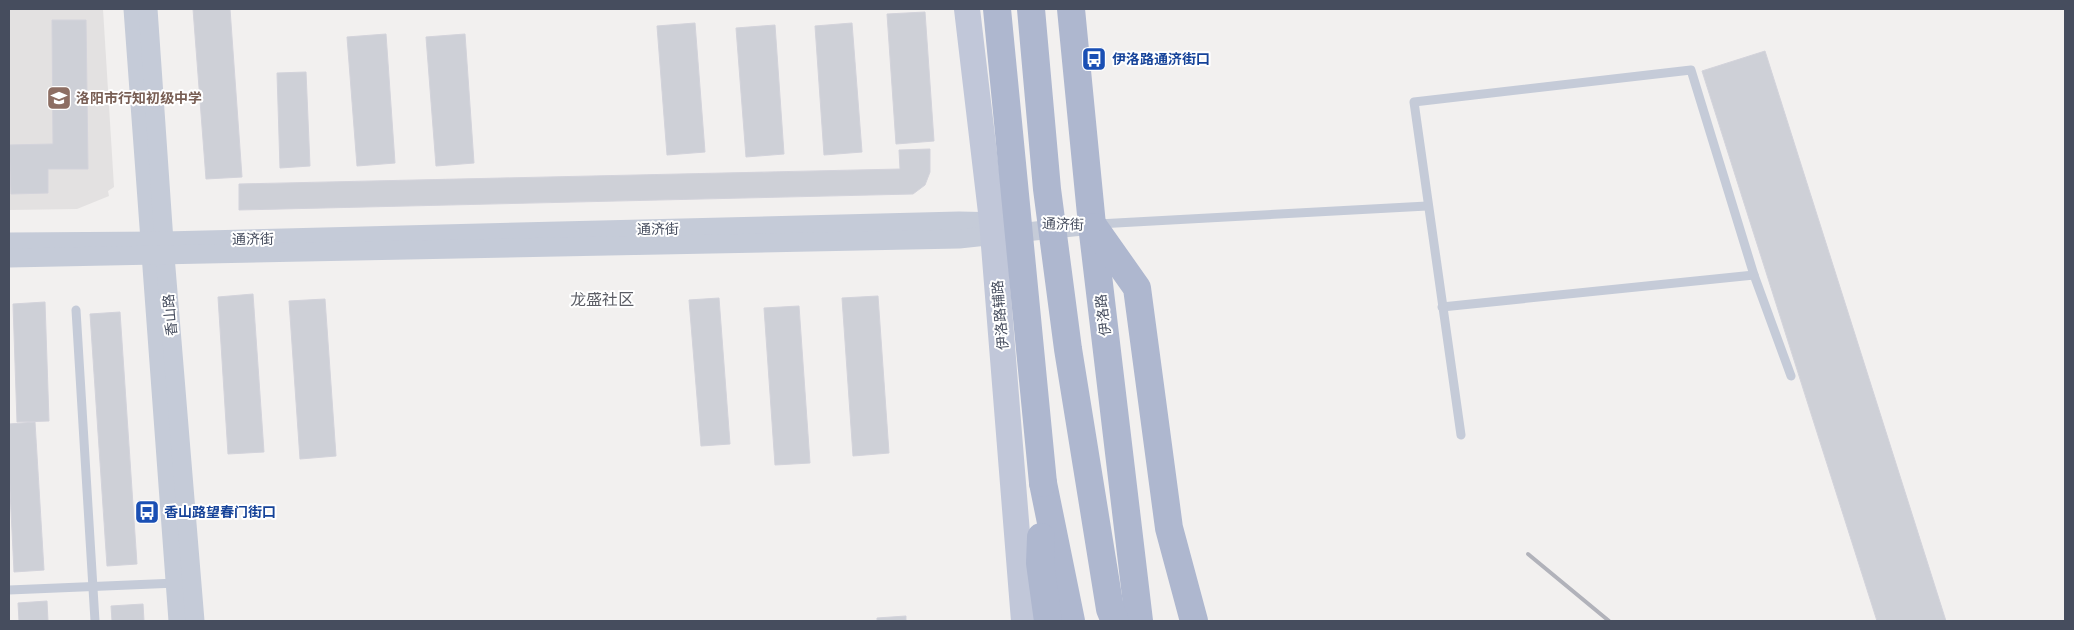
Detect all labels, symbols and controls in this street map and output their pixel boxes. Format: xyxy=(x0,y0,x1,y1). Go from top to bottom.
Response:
bus stop icon: 伊洛路通济街口 xyxy=(1081,46,1107,72)
place label: 伊洛路通济街口 xyxy=(1112,50,1210,68)
school or university icon: 洛阳市行知初级中学 xyxy=(46,85,72,111)
place label: 洛阳市行知初级中学 xyxy=(76,89,202,107)
street label: 通济街 xyxy=(1042,214,1084,234)
street label: 通济街 xyxy=(637,220,679,238)
street label: 通济街 xyxy=(232,230,274,248)
street label: 伊洛路辅路 xyxy=(988,279,1012,351)
district label: 龙盛社区 xyxy=(570,288,634,310)
street label: 香山路 xyxy=(159,293,181,337)
street label: 伊洛路 xyxy=(1092,293,1114,337)
bus stop icon: 香山路望春门街口 xyxy=(134,499,160,525)
place label: 香山路望春门街口 xyxy=(164,503,276,521)

